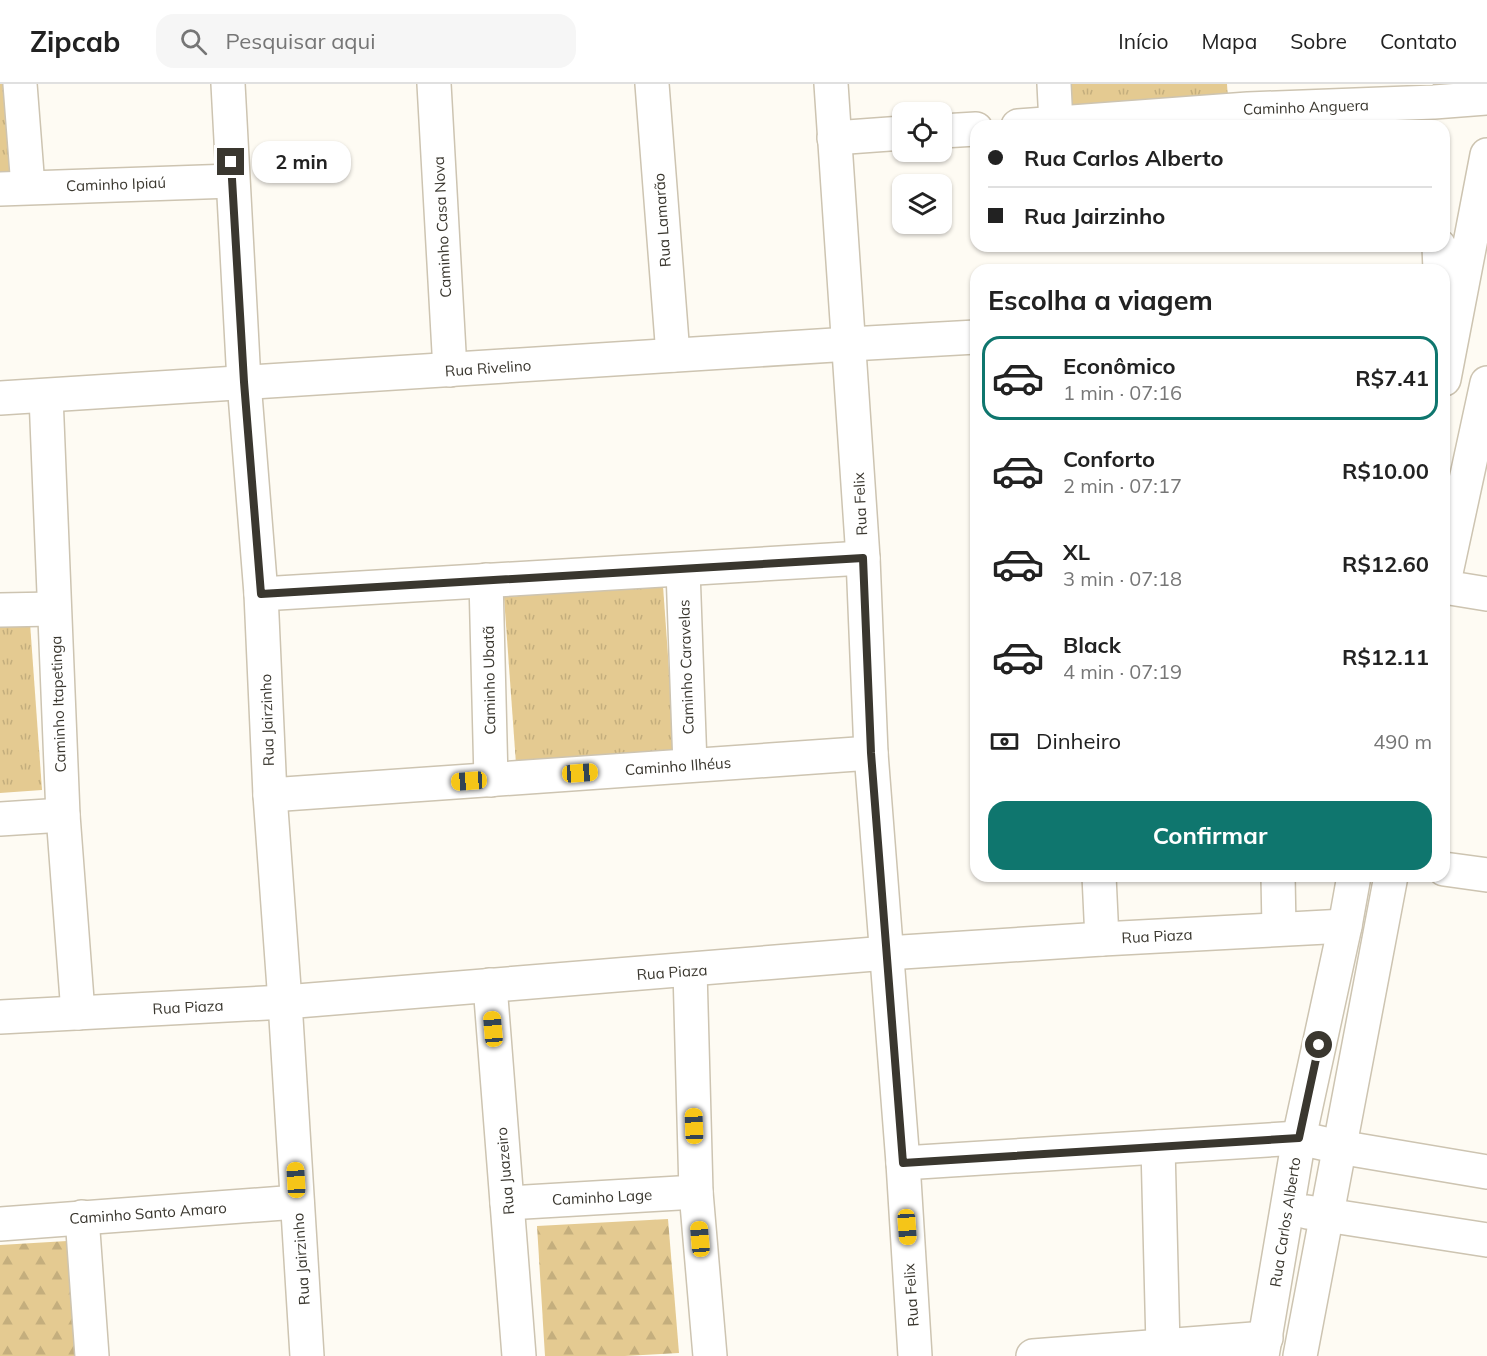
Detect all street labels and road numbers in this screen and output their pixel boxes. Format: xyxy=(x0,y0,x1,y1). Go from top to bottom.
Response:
street label: Caminho Anguera xyxy=(1243,95,1369,119)
street label: Caminho Casa Nova xyxy=(429,156,455,298)
street label: Rua Lamarão xyxy=(649,172,675,268)
street label: Caminho Ipiaú xyxy=(66,173,166,195)
street label: Rua Rivelino xyxy=(444,356,532,380)
street label: Rua Felix xyxy=(849,472,871,536)
street label: Caminho Caravelas xyxy=(674,599,698,735)
street label: Caminho Ubatã xyxy=(479,625,499,735)
street label: Caminho Itapetinga xyxy=(46,635,70,773)
street label: Rua Jairzinho xyxy=(256,673,278,767)
street label: Caminho Ilhéus xyxy=(624,753,732,779)
street label: Rua Piaza xyxy=(1121,925,1193,947)
street label: Rua Piaza xyxy=(636,960,708,984)
street label: Rua Piaza xyxy=(152,996,224,1018)
street label: Rua Juazeiro xyxy=(492,1126,518,1216)
street label: Rua Carlos Alberto xyxy=(1265,1156,1305,1288)
street label: Caminho Lage xyxy=(551,1185,653,1209)
street label: Caminho Santo Amaro xyxy=(69,1198,227,1228)
street label: Rua Jairzinho xyxy=(288,1212,314,1306)
street label: Rua Felix xyxy=(899,1263,923,1327)

